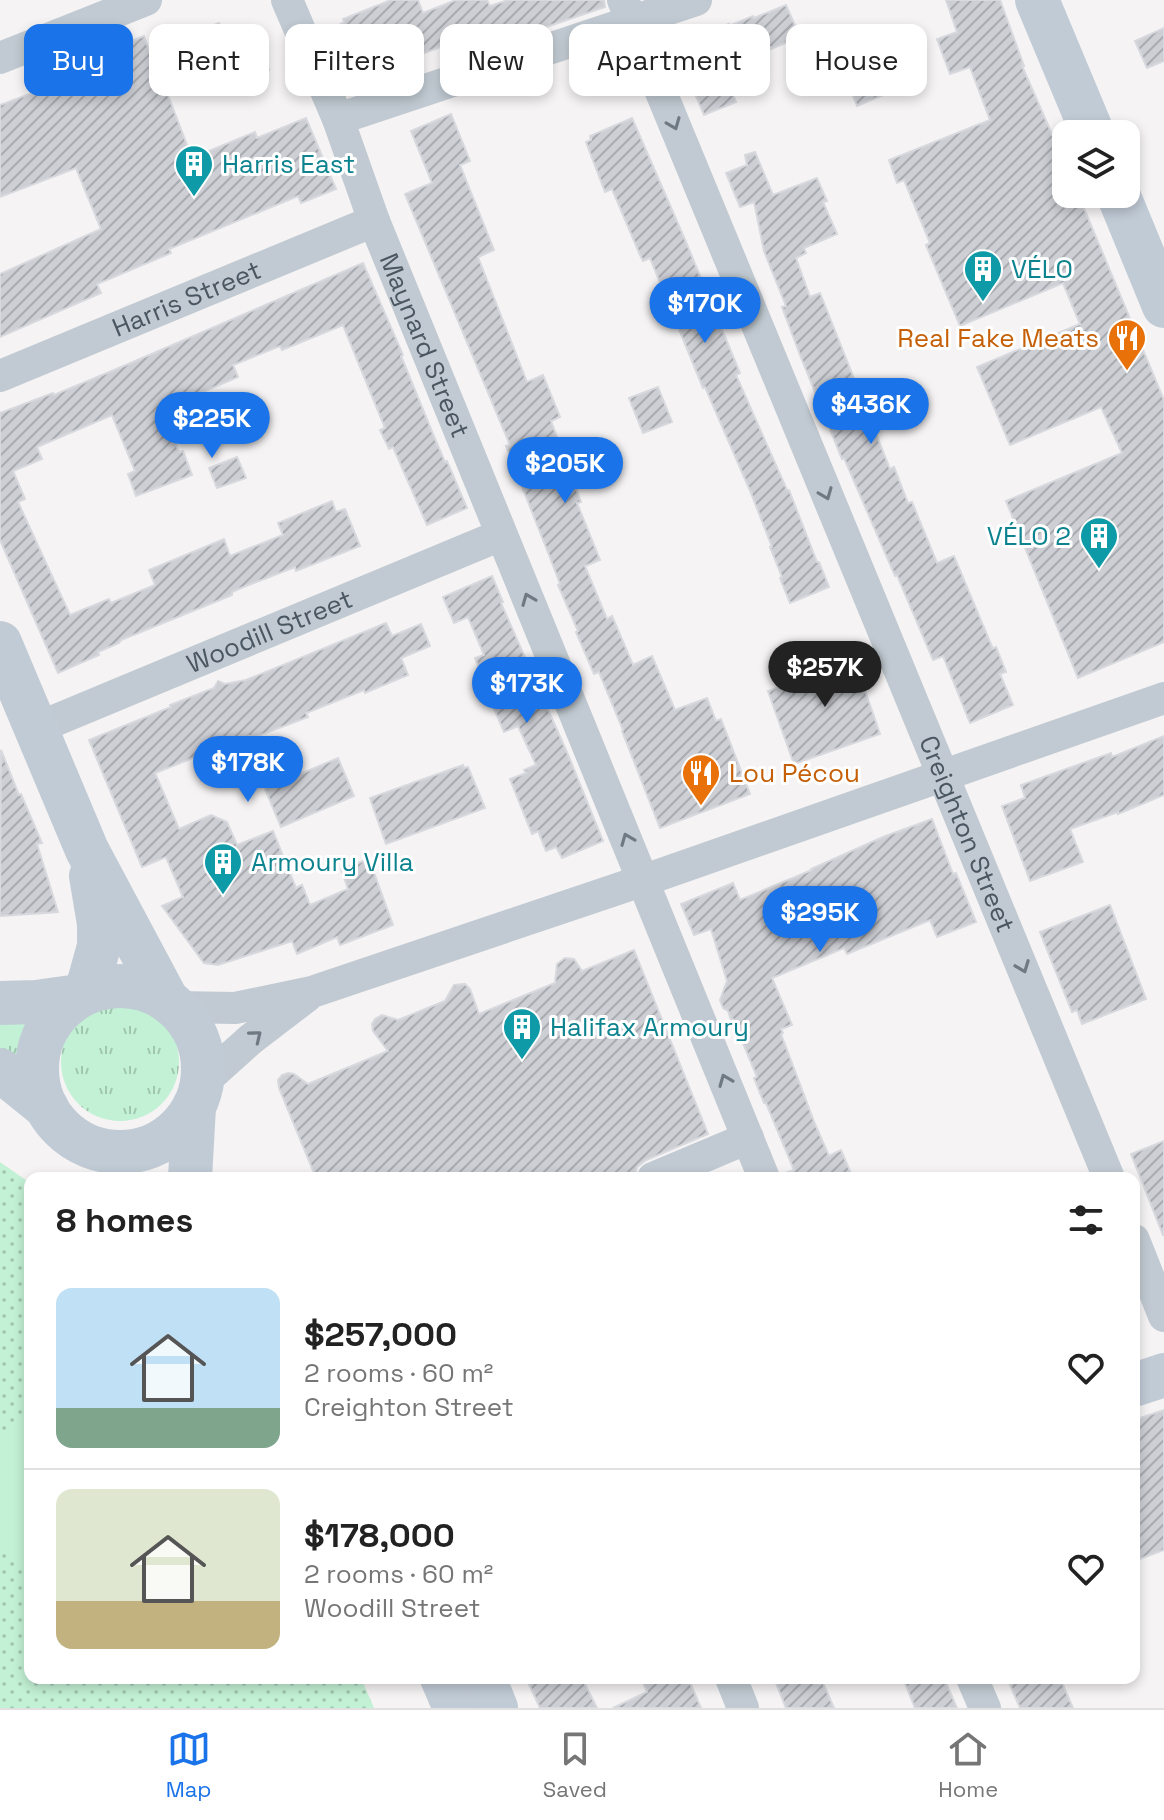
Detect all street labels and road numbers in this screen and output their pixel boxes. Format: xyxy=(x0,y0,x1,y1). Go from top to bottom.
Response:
street label: Maynard Street xyxy=(372,248,477,443)
street label: Harris Street xyxy=(107,253,266,345)
street label: Woodill Street xyxy=(182,582,358,681)
street label: Creighton Street xyxy=(911,730,1023,937)

